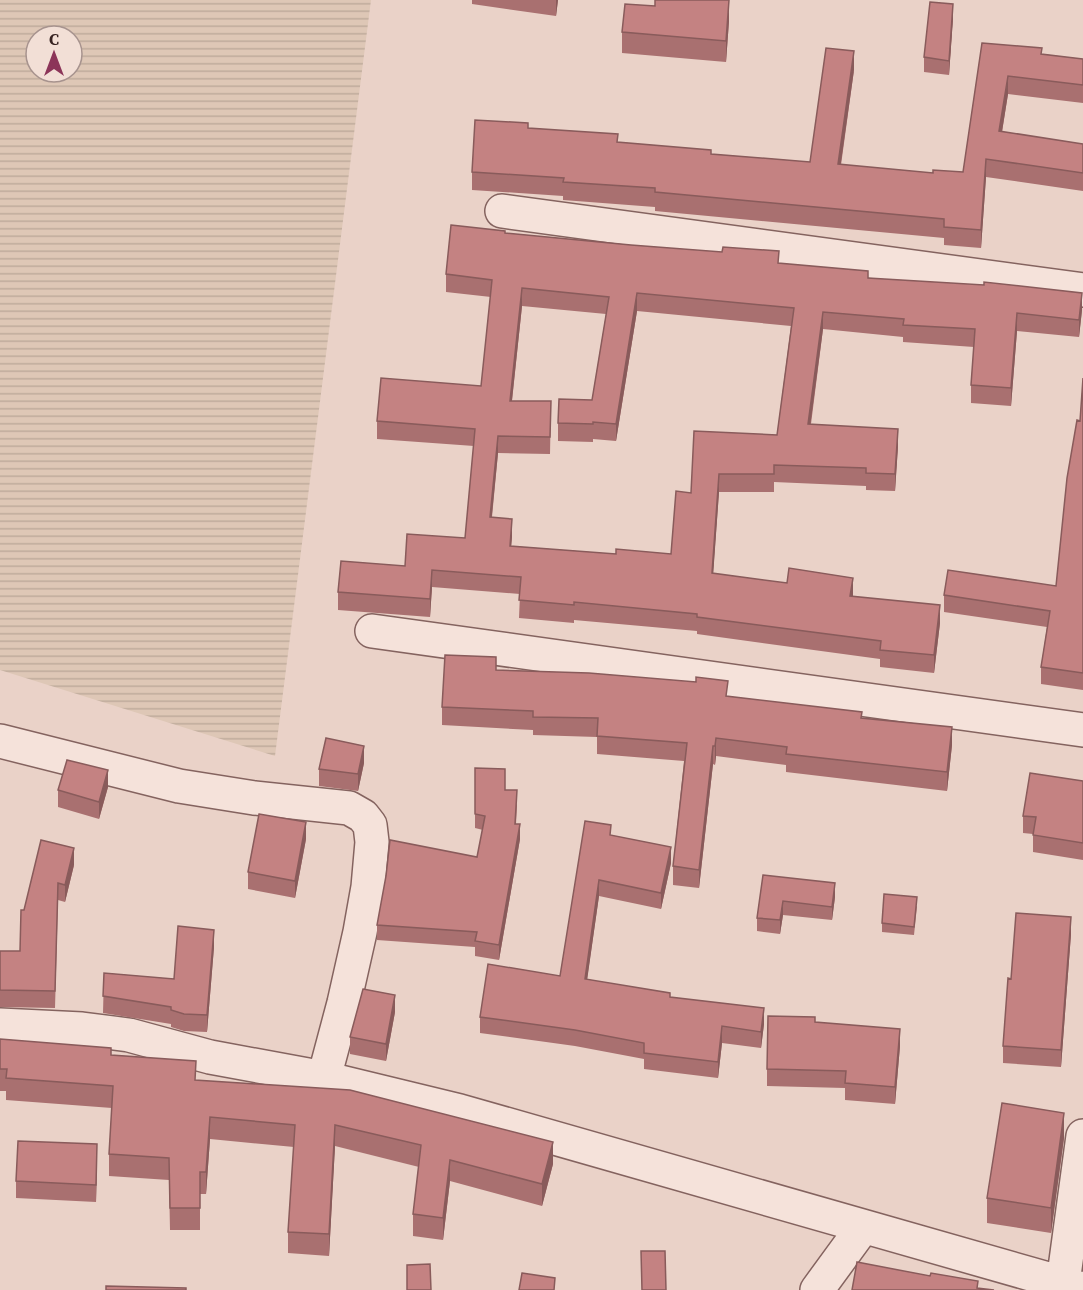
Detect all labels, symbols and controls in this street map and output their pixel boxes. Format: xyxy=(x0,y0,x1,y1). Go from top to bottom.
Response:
north arrow xyxy=(24,24,84,84)
text: С xyxy=(49,28,59,50)

